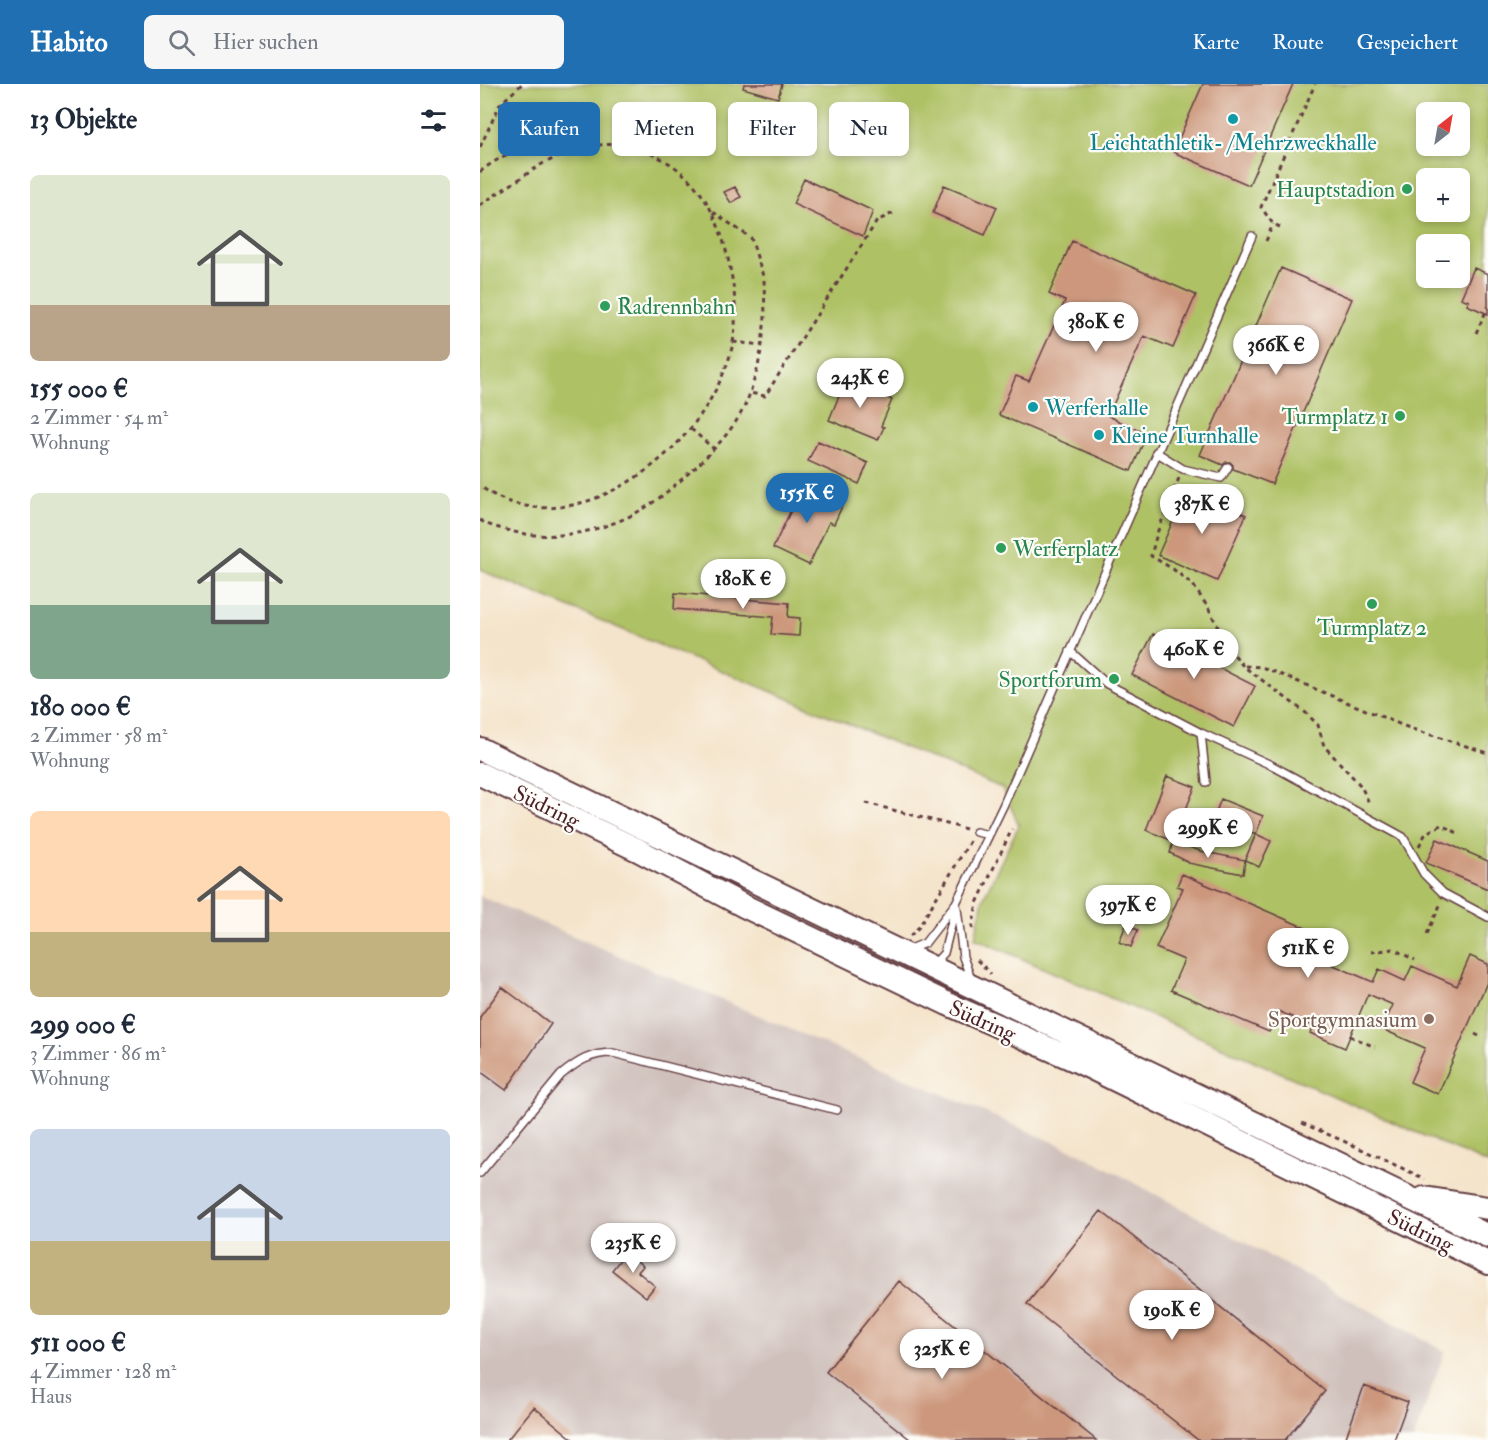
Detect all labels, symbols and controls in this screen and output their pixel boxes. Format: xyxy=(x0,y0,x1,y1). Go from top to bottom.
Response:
search box xyxy=(144,15,564,69)
text: Habito xyxy=(30,25,108,60)
icon: search xyxy=(165,26,198,59)
text: Hier suchen xyxy=(213,28,319,56)
text: Karte xyxy=(1193,29,1239,56)
text: Route xyxy=(1272,29,1324,56)
text: Gespeichert xyxy=(1357,29,1458,56)
chip: Kaufen xyxy=(498,102,600,156)
chip: Mieten xyxy=(612,102,716,156)
chip: Filter xyxy=(728,102,817,156)
chip: Neu xyxy=(829,102,909,156)
north arrow xyxy=(1416,102,1470,156)
map controls xyxy=(1416,102,1470,288)
text: 13 Objekte xyxy=(30,104,137,136)
icon: filters xyxy=(417,104,450,137)
marker: Leichtathletik- /Mehrzweckhalle xyxy=(1226,112,1240,126)
place label: Leichtathletik- /Mehrzweckhalle xyxy=(1089,129,1377,157)
button: + xyxy=(1416,168,1470,222)
place label: Hauptstadion xyxy=(1276,176,1395,205)
marker: Hauptstadion xyxy=(1400,182,1414,196)
icon: home xyxy=(186,214,294,322)
button: − xyxy=(1416,234,1470,288)
place label: Radrennbahn xyxy=(617,293,735,321)
marker: Radrennbahn xyxy=(598,299,612,313)
pin: 380K € xyxy=(1047,302,1145,353)
text: 380K € xyxy=(1067,309,1125,334)
pin: 366K € xyxy=(1227,325,1325,376)
text: 366K € xyxy=(1247,332,1305,357)
pin: 243K € xyxy=(811,358,909,409)
text: 243K € xyxy=(831,365,889,390)
text: 155 000 € xyxy=(30,373,128,405)
place label: Werferhalle xyxy=(1044,394,1148,422)
marker: Werferhalle xyxy=(1026,400,1040,414)
place label: Turmplatz 1 xyxy=(1281,403,1388,432)
text: 2 Zimmer · 54 m² xyxy=(30,405,168,430)
marker: Turmplatz 1 xyxy=(1393,409,1407,423)
place label: Kleine Turnhalle xyxy=(1111,422,1258,450)
marker: Kleine Turnhalle xyxy=(1092,428,1106,442)
text: Wohnung xyxy=(30,430,109,455)
pin: 155K € xyxy=(758,473,856,524)
text: 155K € xyxy=(780,480,834,505)
pin: 387K € xyxy=(1153,484,1251,535)
text: 387K € xyxy=(1174,491,1230,516)
icon: home xyxy=(186,532,294,640)
place label: Werferplatz xyxy=(1012,535,1119,564)
marker: Werferplatz xyxy=(994,541,1008,555)
pin: 180K € xyxy=(694,559,792,610)
text: 180K € xyxy=(715,566,771,591)
marker: Turmplatz 2 xyxy=(1365,597,1379,611)
place label: Turmplatz 2 xyxy=(1317,614,1427,643)
pin: 460K € xyxy=(1145,629,1243,680)
text: 460K € xyxy=(1163,636,1225,661)
place label: Sportforum xyxy=(998,666,1102,695)
marker: Sportforum xyxy=(1107,672,1121,686)
text: 180 000 € xyxy=(30,691,131,723)
text: 2 Zimmer · 58 m² xyxy=(30,723,167,748)
text: Wohnung xyxy=(30,748,109,773)
street label: Südring xyxy=(509,779,585,835)
pin: 299K € xyxy=(1159,808,1257,859)
text: 299K € xyxy=(1178,815,1238,840)
icon: home xyxy=(186,850,294,958)
pin: 397K € xyxy=(1079,885,1177,936)
text: 397K € xyxy=(1100,892,1157,917)
pin: 511K € xyxy=(1259,928,1357,979)
text: 511K € xyxy=(1282,935,1334,960)
street label: Südring xyxy=(945,994,1022,1049)
place label: Sportgymnasium xyxy=(1268,1006,1417,1035)
text: 299 000 € xyxy=(30,1009,136,1041)
marker: Sportgymnasium xyxy=(1422,1012,1436,1026)
text: 3 Zimmer · 86 m² xyxy=(30,1041,166,1066)
text: Wohnung xyxy=(30,1066,109,1091)
icon: home xyxy=(186,1168,294,1276)
street label: Südring xyxy=(1383,1203,1459,1259)
pin: 235K € xyxy=(584,1223,682,1274)
text: 235K € xyxy=(605,1230,661,1255)
pin: 190K € xyxy=(1123,1290,1221,1341)
text: 190K € xyxy=(1143,1297,1201,1322)
text: 511 000 € xyxy=(30,1327,126,1359)
pin: 325K € xyxy=(893,1329,991,1380)
text: 325K € xyxy=(914,1336,970,1361)
text: 4 Zimmer · 128 m² xyxy=(30,1359,176,1384)
text: Haus xyxy=(30,1384,72,1409)

